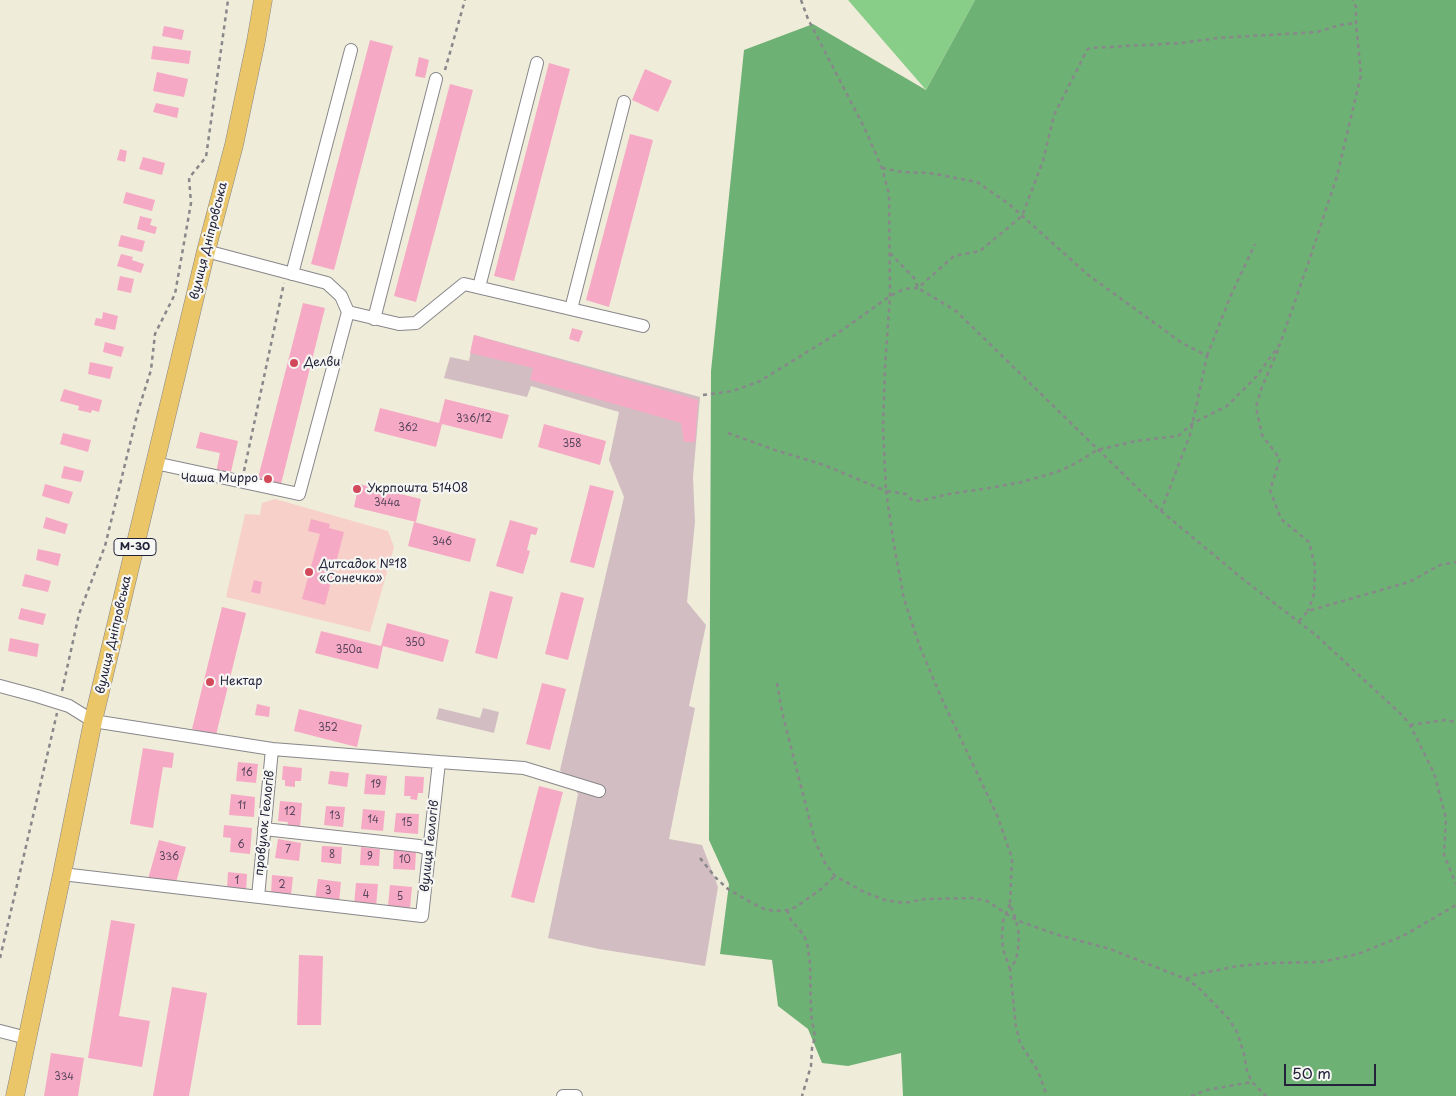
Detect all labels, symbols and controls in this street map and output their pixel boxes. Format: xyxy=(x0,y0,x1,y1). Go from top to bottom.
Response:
street label: вулиця Дніпровська xyxy=(187,181,231,301)
place label: Делви xyxy=(304,356,340,370)
marker: Делви xyxy=(288,357,300,369)
house number: 336/12 xyxy=(456,413,492,425)
house number: 362 xyxy=(398,422,418,434)
house number: 358 xyxy=(562,438,582,450)
place label: Чаша Мирро xyxy=(181,472,258,486)
marker: Чаша Мирро xyxy=(262,473,274,485)
place label: Укрпошта 51408 xyxy=(367,482,468,496)
marker: Укрпошта 51408 xyxy=(351,483,363,495)
house number: 344а xyxy=(374,497,400,509)
house number: 346 xyxy=(432,536,452,548)
road number: М-30 xyxy=(114,538,156,556)
place label: Дитсадок №18 «Сонечко» xyxy=(319,558,407,586)
marker: Дитсадок №18 «Сонечко» xyxy=(303,566,315,578)
street label: вулиця Дніпровська xyxy=(93,575,135,695)
house number: 350 xyxy=(405,637,425,649)
house number: 350а xyxy=(336,644,362,656)
place label: Нектар xyxy=(220,675,263,689)
marker: Нектар xyxy=(204,676,216,688)
house number: 352 xyxy=(318,722,338,734)
house number: 16 xyxy=(241,767,253,779)
street label: провулок Геологів xyxy=(252,770,278,876)
house number: 19 xyxy=(371,779,381,791)
street label: вулиця Геологів xyxy=(418,799,442,893)
house number: 11 xyxy=(238,800,246,812)
house number: 12 xyxy=(284,806,296,818)
house number: 13 xyxy=(329,810,341,822)
house number: 14 xyxy=(367,814,379,826)
house number: 15 xyxy=(402,817,412,829)
house number: 6 xyxy=(237,839,245,851)
house number: 7 xyxy=(285,844,291,856)
house number: 8 xyxy=(329,849,335,861)
house number: 336 xyxy=(159,851,179,863)
house number: 9 xyxy=(367,851,373,863)
house number: 10 xyxy=(399,854,411,866)
house number: 1 xyxy=(235,875,239,887)
house number: 2 xyxy=(278,879,286,891)
house number: 3 xyxy=(325,885,331,897)
house number: 4 xyxy=(363,889,369,901)
house number: 5 xyxy=(397,891,403,903)
scale bar xyxy=(1286,1054,1378,1086)
text: 50 m xyxy=(1292,1061,1331,1084)
house number: 334 xyxy=(54,1071,74,1083)

